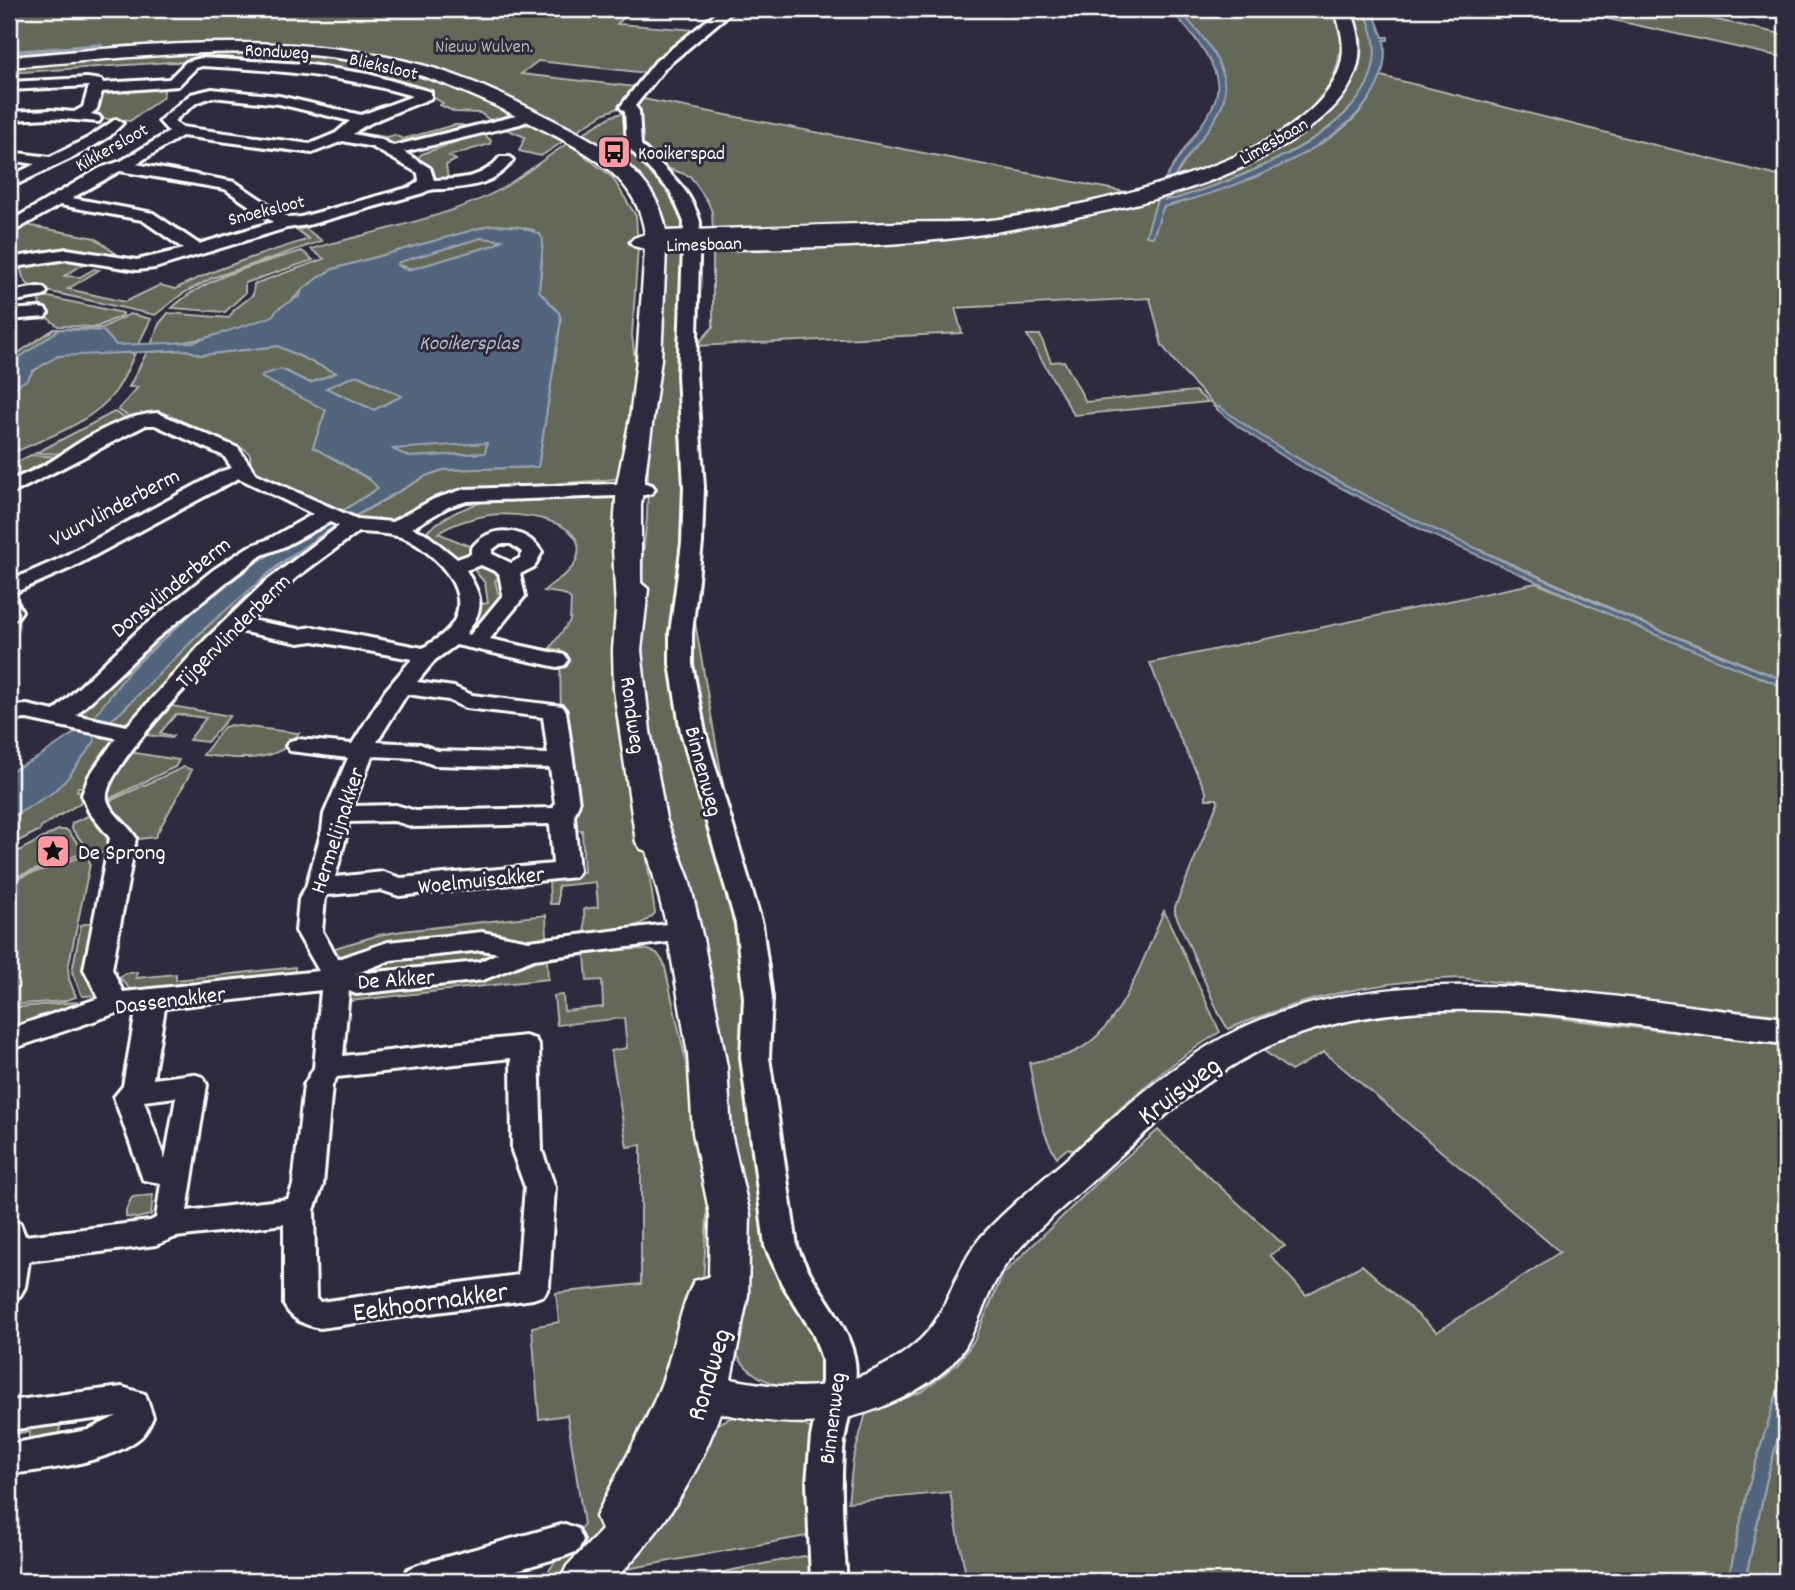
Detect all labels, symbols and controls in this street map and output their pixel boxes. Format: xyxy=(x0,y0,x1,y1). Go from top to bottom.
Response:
park label: Nieuw Wulven. xyxy=(435,35,533,62)
street label: Rondweg xyxy=(244,38,310,69)
street label: Blieksloot xyxy=(346,47,420,89)
street label: Limesbaan xyxy=(1235,112,1314,174)
street label: Kikkersloot xyxy=(71,118,154,180)
bus stop icon: Kooikerspad xyxy=(595,133,633,171)
place label: Kooikerspad xyxy=(638,142,725,169)
street label: Snoeksloot xyxy=(226,190,308,235)
street label: Limesbaan xyxy=(666,232,742,261)
water label: Kooikersplas xyxy=(419,330,520,360)
street label: Vuurvlinderberm xyxy=(45,461,187,557)
street label: Donsvlinderberm xyxy=(105,530,239,648)
street label: Tijgervlinderberm xyxy=(169,567,300,698)
street label: Rondweg xyxy=(609,675,652,756)
street label: Binnenweg xyxy=(674,723,729,821)
street label: Hermelijnakker xyxy=(303,763,375,898)
place icon: De Sprong xyxy=(34,832,72,870)
place label: De Sprong xyxy=(78,838,165,871)
street label: Woelmuisakker xyxy=(417,859,547,906)
street label: De Akker xyxy=(357,962,436,1001)
street label: Dassenakker xyxy=(113,979,228,1026)
street label: Kruisweg xyxy=(1131,1048,1231,1138)
street label: Eekhoornakker xyxy=(350,1274,512,1336)
street label: Rondweg xyxy=(679,1324,745,1427)
street label: Binnenweg xyxy=(812,1371,856,1466)

